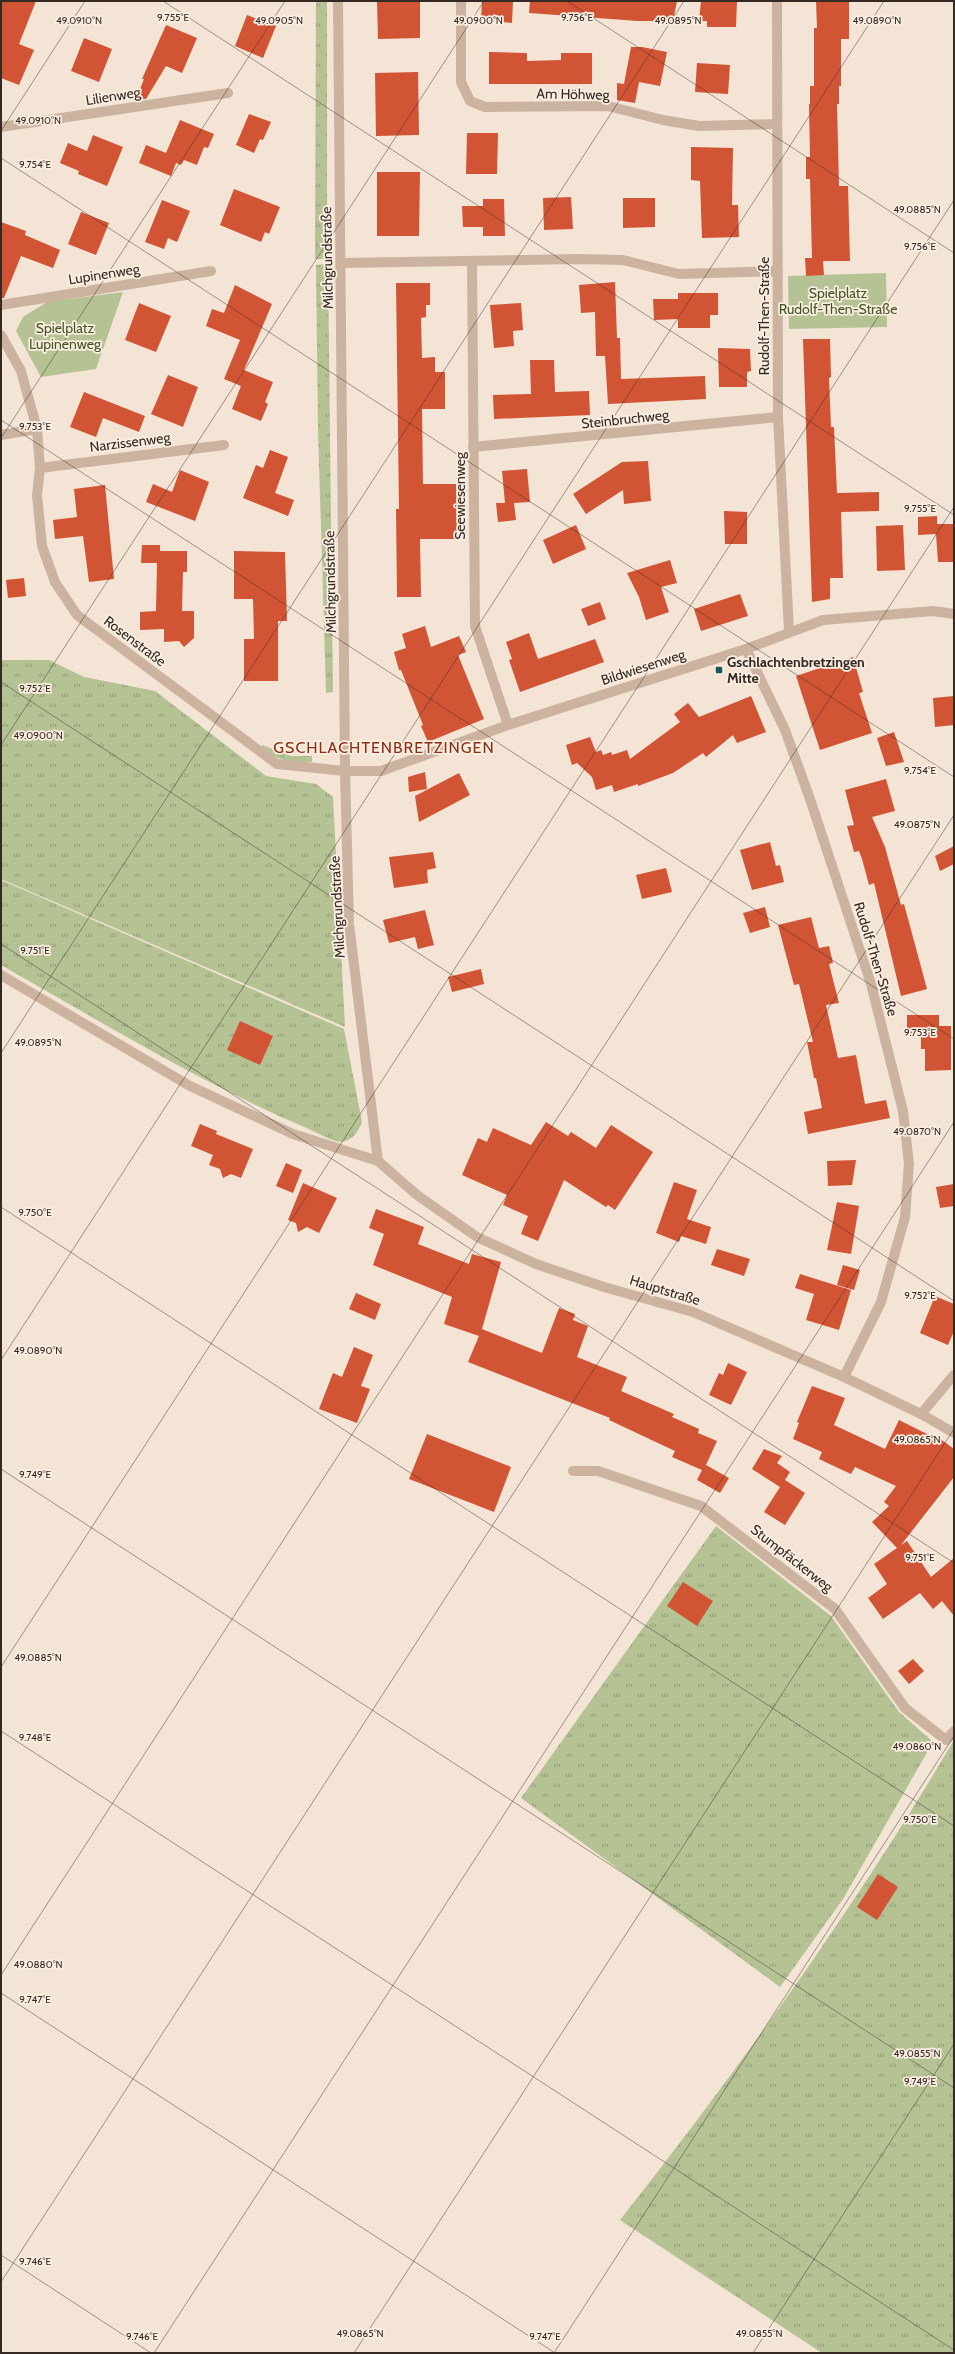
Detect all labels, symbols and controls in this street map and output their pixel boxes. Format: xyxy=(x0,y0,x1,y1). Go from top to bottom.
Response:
text: 9.755°E xyxy=(157,11,189,24)
text: 9.756°E xyxy=(561,11,593,24)
text: 49.0910°N xyxy=(56,14,102,27)
text: 49.0905°N xyxy=(255,14,303,27)
text: 49.0900°N xyxy=(453,14,503,27)
text: 49.0895°N xyxy=(654,14,702,27)
text: 49.0890°N xyxy=(853,14,901,27)
street label: Lilienweg xyxy=(84,83,143,109)
street label: Am Höhweg xyxy=(536,84,611,104)
text: 49.0910°N xyxy=(15,114,61,127)
text: 9.754°E xyxy=(19,158,52,171)
text: 49.0885°N xyxy=(893,203,941,216)
street label: Milchgrundstraße xyxy=(317,207,337,309)
text: 9.756°E xyxy=(904,240,936,253)
street label: Rudolf-Then-Straße xyxy=(755,257,773,375)
street label: Lupinenweg xyxy=(67,259,142,289)
park label: Spielplatz Rudolf-Then-Straße xyxy=(779,284,897,318)
park label: Spielplatz Lupinenweg xyxy=(29,319,102,353)
street label: Steinbruchweg xyxy=(580,405,671,433)
text: 9.753°E xyxy=(19,420,51,433)
street label: Narzissenweg xyxy=(89,428,172,456)
street label: Seewiesenweg xyxy=(451,451,469,540)
text: 9.755°E xyxy=(904,502,936,515)
street label: Milchgrundstraße xyxy=(320,531,340,633)
street label: Rosenstraße xyxy=(100,612,170,670)
street label: Bildwiesenweg xyxy=(599,645,688,689)
place label: Gschlachtenbretzingen Mitte xyxy=(727,653,865,687)
marker: Gschlachtenbretzingen Mitte xyxy=(714,665,724,675)
text: 9.752°E xyxy=(19,682,51,695)
text: 49.0900°N xyxy=(13,729,63,742)
district label: GSCHLACHTENBRETZINGEN xyxy=(273,738,495,757)
text: 9.754°E xyxy=(904,764,937,777)
text: 49.0875°N xyxy=(894,818,940,831)
street label: Milchgrundstraße xyxy=(325,855,349,959)
street label: Rudolf-Then-Straße xyxy=(850,900,902,1018)
text: 9.751°E xyxy=(20,944,50,957)
text: 9.753°E xyxy=(904,1026,936,1039)
text: 49.0895°N xyxy=(14,1036,62,1049)
text: 49.0870°N xyxy=(893,1125,941,1138)
text: 9.750°E xyxy=(18,1206,52,1219)
street label: Hauptstraße xyxy=(627,1271,703,1309)
text: 9.752°E xyxy=(904,1289,936,1302)
text: 49.0890°N xyxy=(14,1344,62,1357)
text: 49.0865°N xyxy=(893,1433,941,1446)
text: 9.749°E xyxy=(19,1468,52,1481)
street label: Stumpfäckerweg xyxy=(747,1520,838,1596)
text: 9.751°E xyxy=(905,1551,935,1564)
text: 49.0885°N xyxy=(14,1651,62,1664)
text: 9.748°E xyxy=(19,1731,52,1744)
text: 49.0860°N xyxy=(893,1740,941,1753)
text: 9.750°E xyxy=(903,1813,937,1826)
text: 49.0880°N xyxy=(13,1958,63,1971)
text: 9.747°E xyxy=(19,1993,51,2006)
text: 49.0855°N xyxy=(894,2047,940,2060)
text: 9.749°E xyxy=(904,2075,937,2088)
text: 9.746°E xyxy=(19,2255,51,2268)
text: 49.0865°N xyxy=(336,2327,384,2340)
text: 49.0855°N xyxy=(736,2327,782,2340)
text: 9.746°E xyxy=(126,2330,158,2343)
text: 9.747°E xyxy=(529,2330,561,2343)

